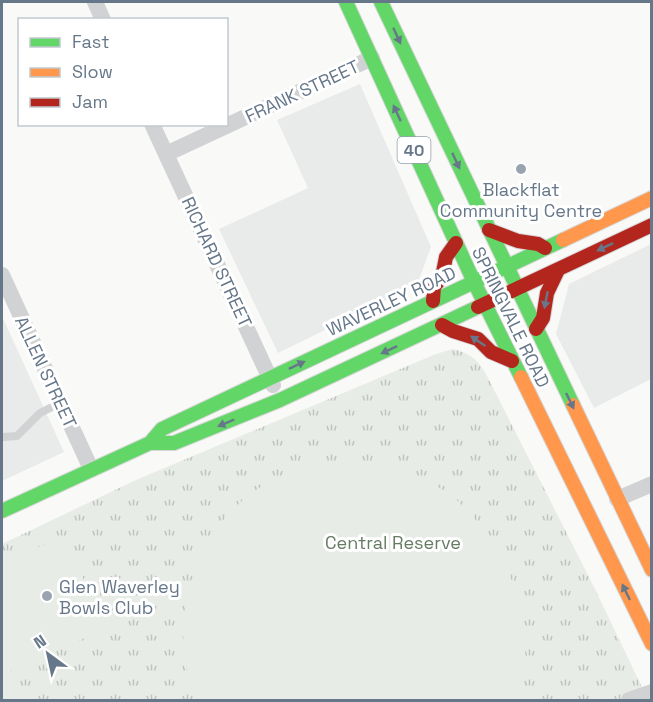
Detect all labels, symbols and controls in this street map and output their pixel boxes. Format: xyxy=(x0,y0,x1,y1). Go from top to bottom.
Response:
legend xyxy=(18,18,228,126)
one-way arrow xyxy=(393,27,402,44)
text: Fast xyxy=(72,30,109,53)
street label: FRANK STREET xyxy=(241,54,363,127)
text: Slow xyxy=(72,60,113,83)
text: Jam xyxy=(72,90,108,113)
one-way arrow xyxy=(392,105,401,122)
road number: 40 xyxy=(398,137,430,163)
one-way arrow xyxy=(452,152,461,169)
marker: Blackflat Community Centre xyxy=(514,162,528,176)
place label: Blackflat Community Centre xyxy=(440,178,602,222)
street label: RICHARD STREET xyxy=(177,193,258,331)
street label: SPRINGVALE ROAD xyxy=(467,243,555,391)
one-way arrow xyxy=(596,243,613,252)
street label: WAVERLEY ROAD xyxy=(323,261,459,341)
one-way arrow xyxy=(541,291,550,310)
street label: ALLEN STREET xyxy=(10,312,82,432)
one-way arrow xyxy=(471,335,487,347)
one-way arrow xyxy=(381,345,398,354)
one-way arrow xyxy=(288,361,305,370)
one-way arrow xyxy=(566,392,575,409)
one-way arrow xyxy=(217,419,235,428)
park label: Central Reserve xyxy=(325,531,461,554)
place label: Glen Waverley Bowls Club xyxy=(59,575,180,619)
one-way arrow xyxy=(621,583,630,600)
marker: Glen Waverley Bowls Club xyxy=(40,589,54,603)
north arrow xyxy=(18,624,78,684)
text: N xyxy=(30,630,50,654)

